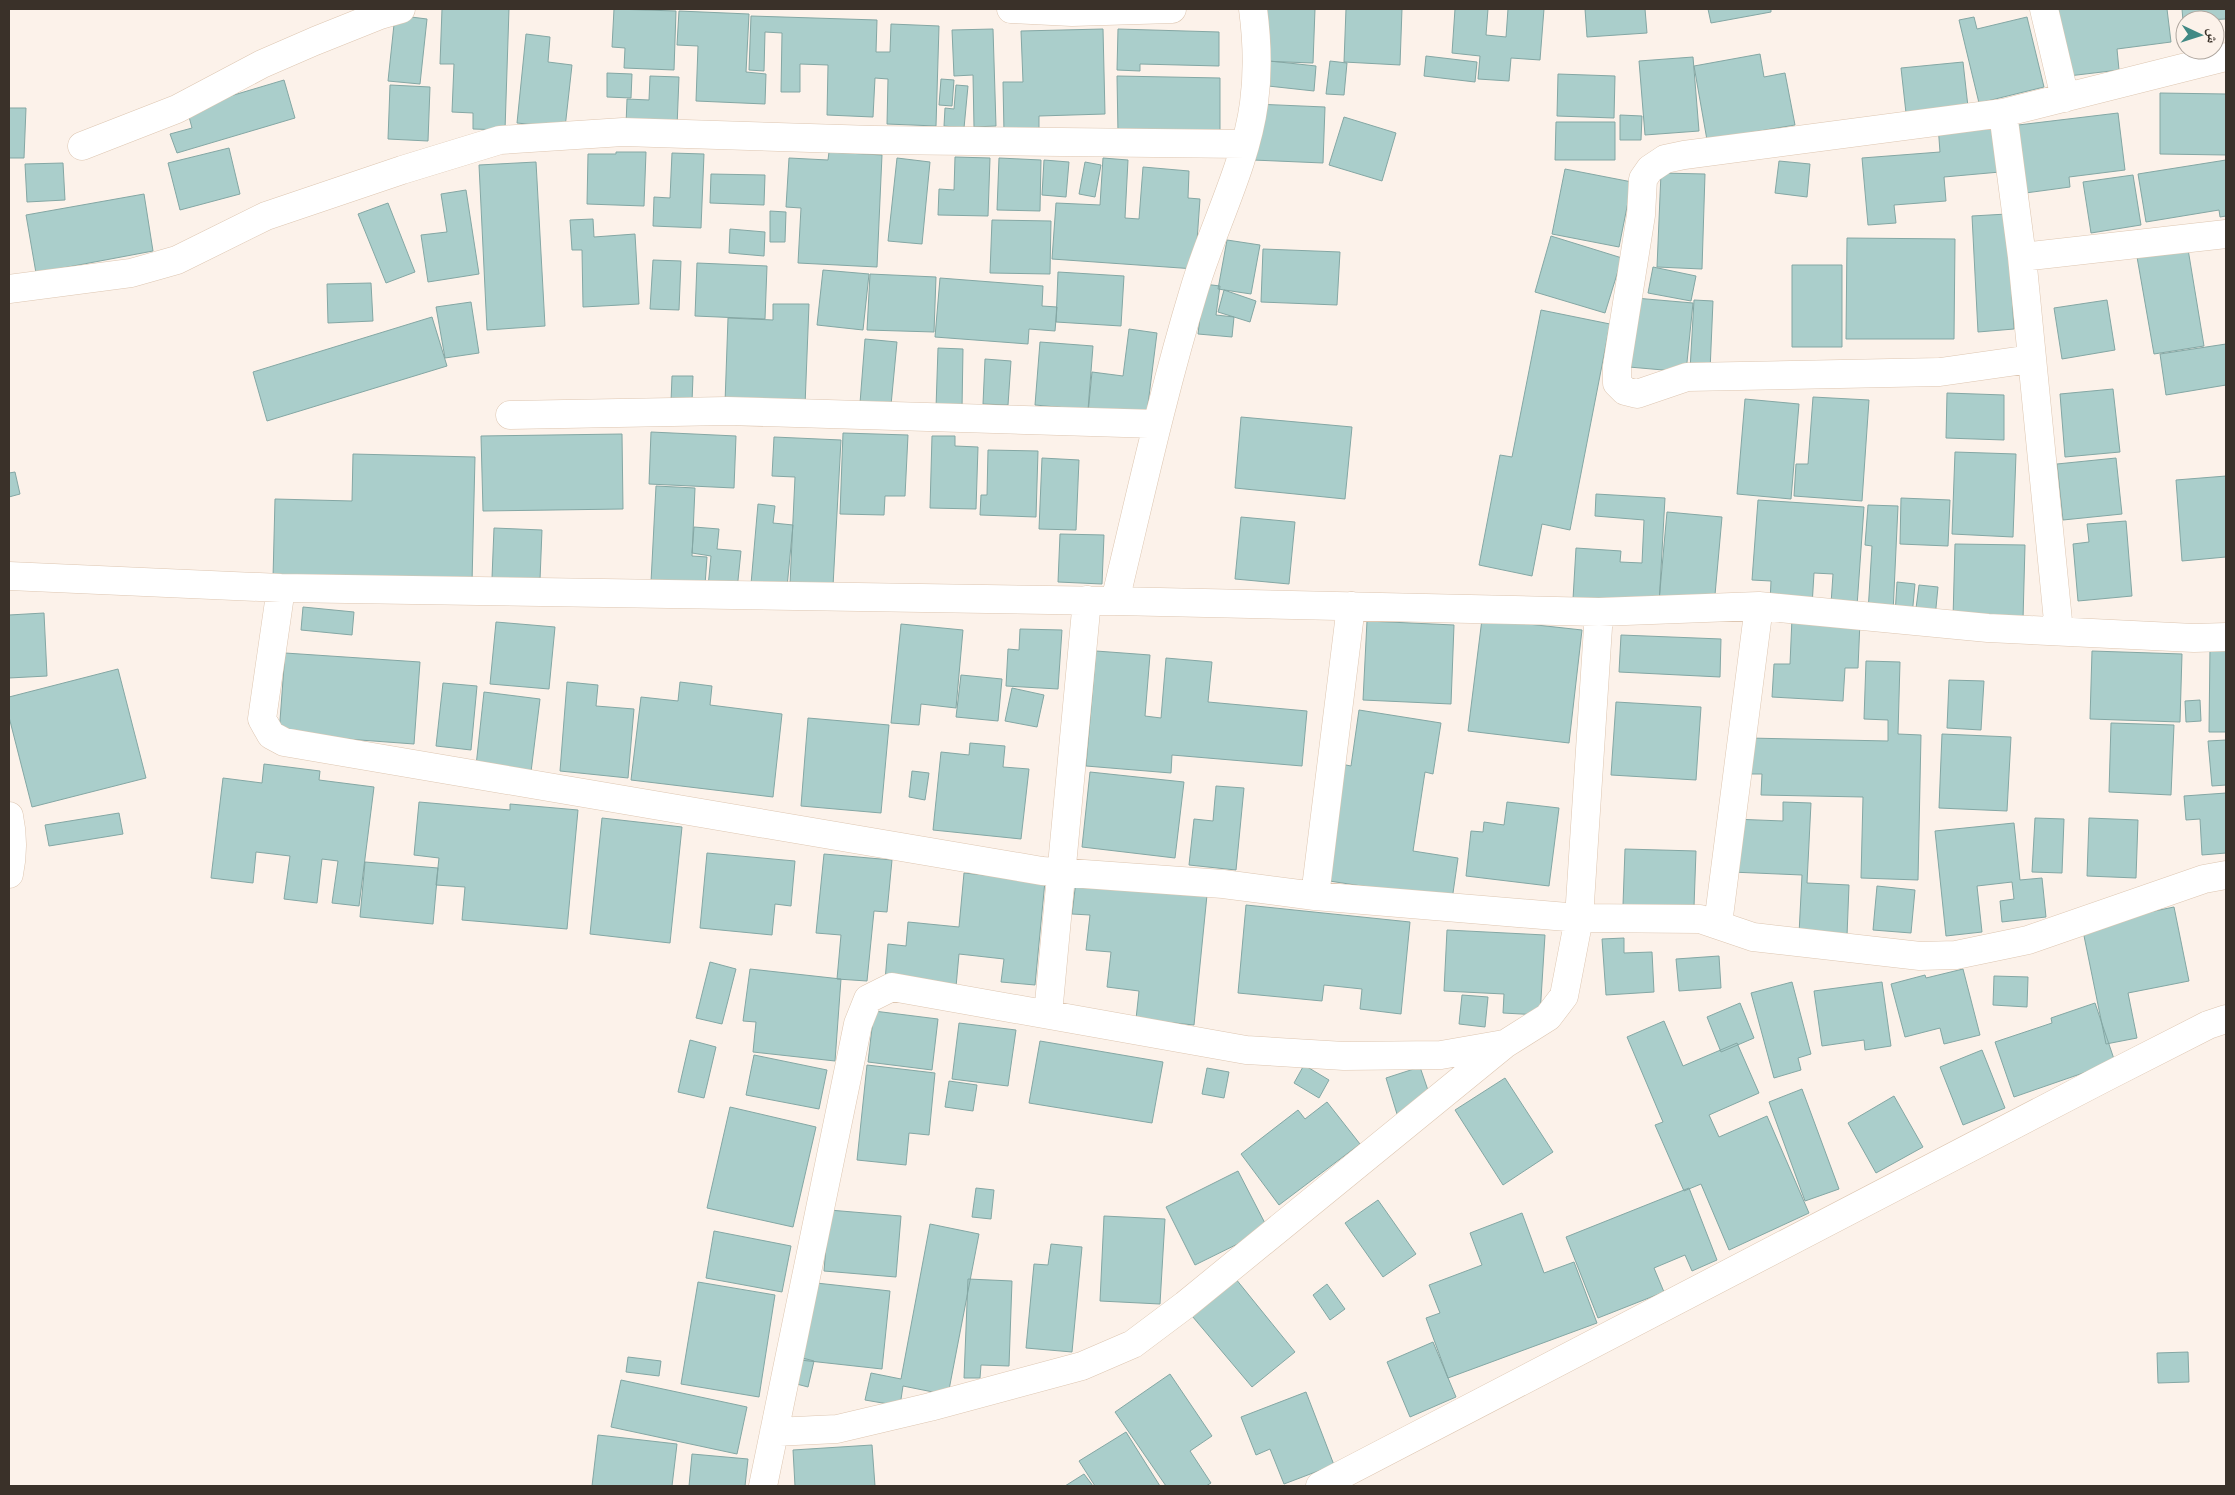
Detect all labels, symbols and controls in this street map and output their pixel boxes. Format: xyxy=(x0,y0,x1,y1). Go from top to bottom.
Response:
north arrow xyxy=(2175,10,2225,60)
text: ش xyxy=(2203,28,2219,44)

